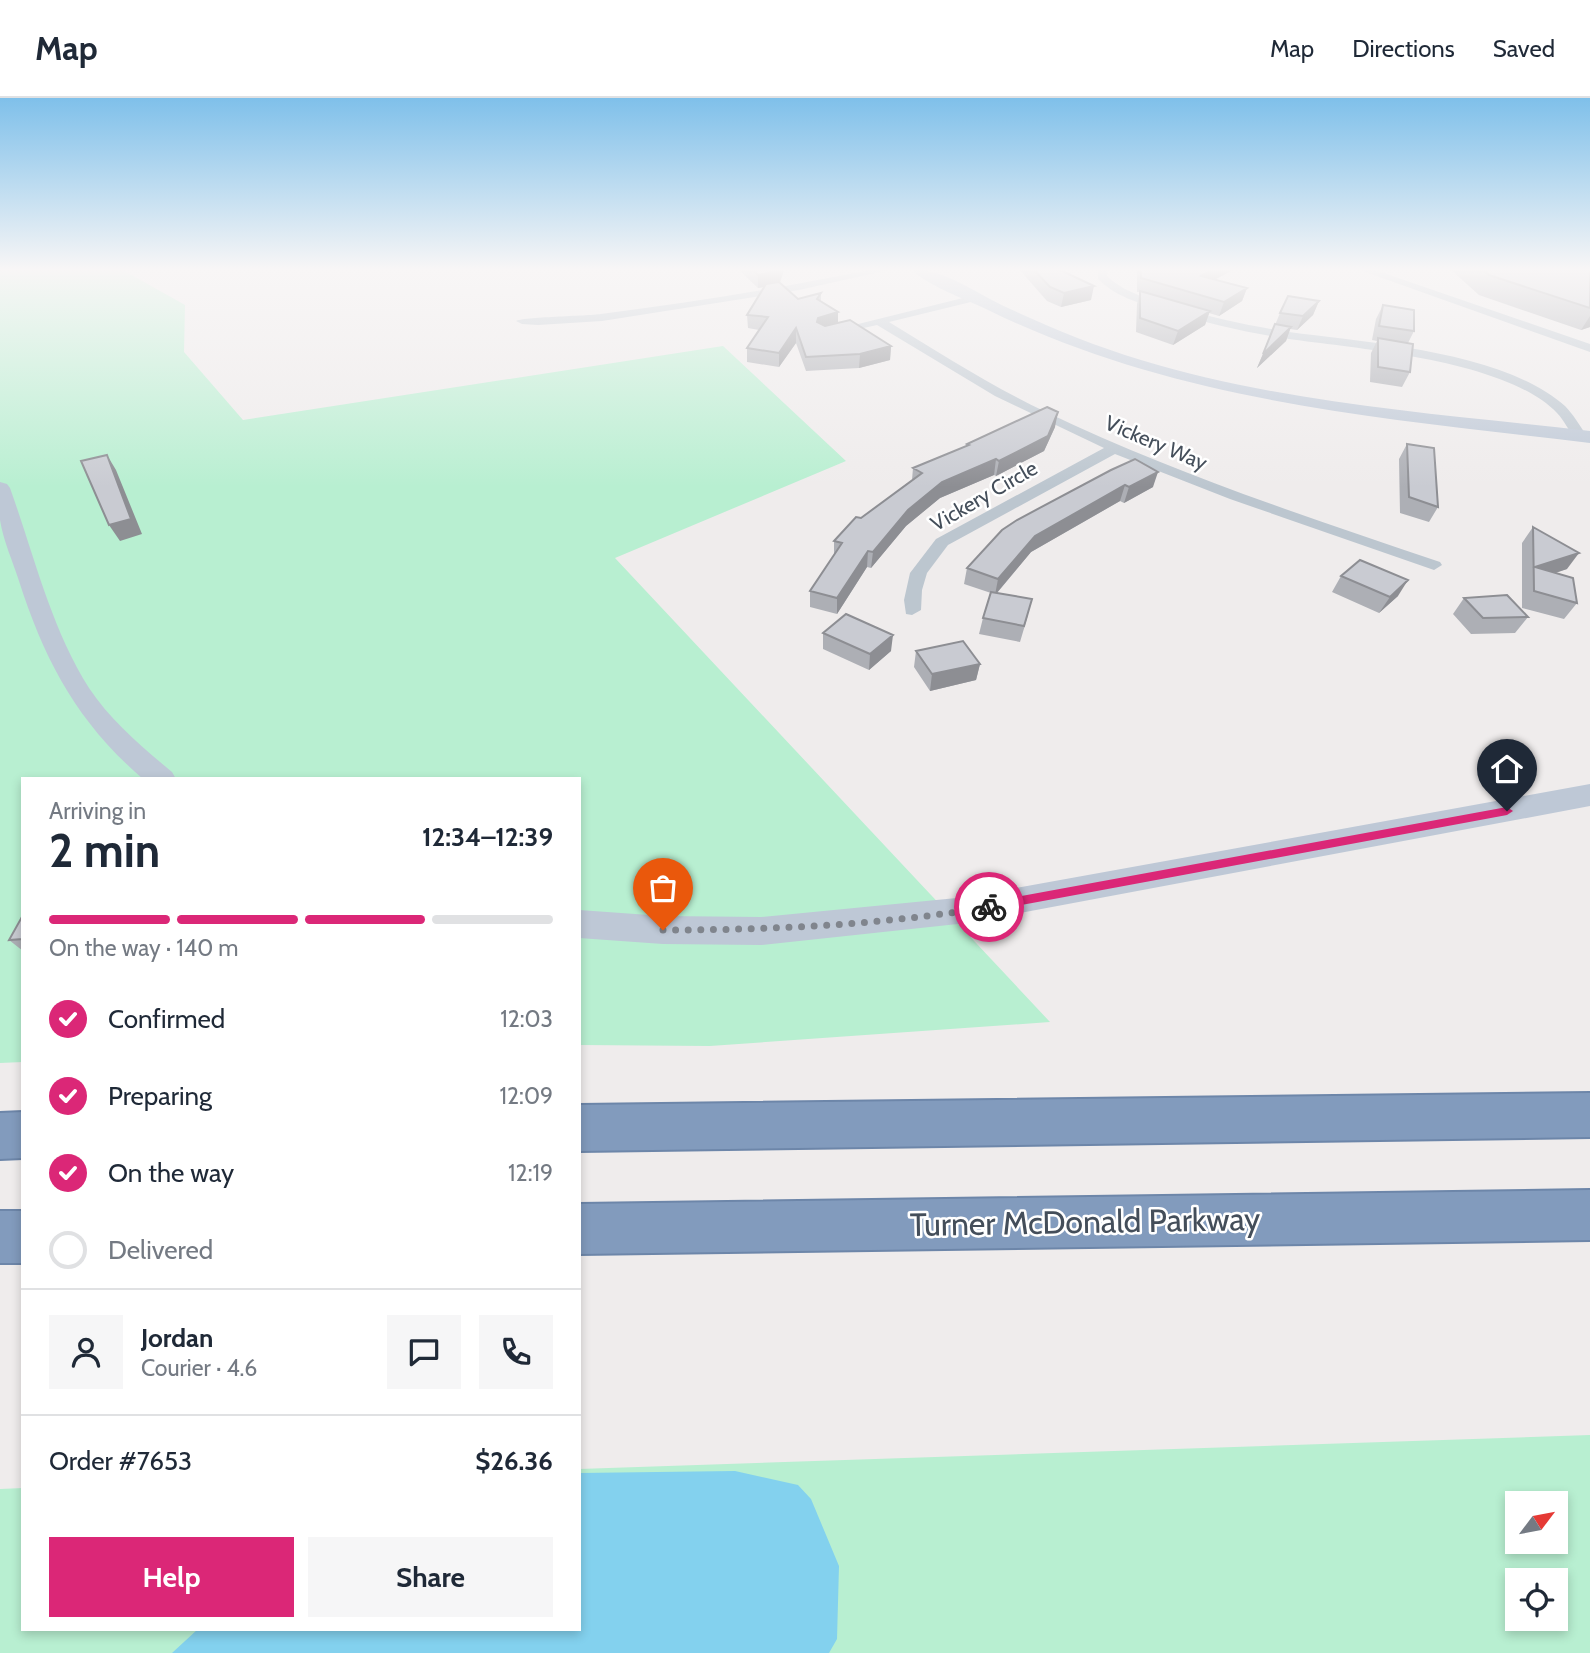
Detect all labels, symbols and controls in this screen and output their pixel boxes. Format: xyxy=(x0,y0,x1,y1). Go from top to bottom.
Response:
text: Map xyxy=(35,28,98,68)
text: Map xyxy=(1270,34,1314,63)
text: Directions xyxy=(1352,34,1455,63)
text: Saved xyxy=(1493,34,1555,63)
street label: Vickery Way xyxy=(1101,410,1211,475)
street label: Vickery Circle xyxy=(926,455,1042,536)
pin xyxy=(1477,739,1537,811)
icon: home xyxy=(1488,750,1526,788)
text: Arriving in xyxy=(49,797,146,825)
text: 12:34–12:39 xyxy=(422,821,553,853)
text: 2 min xyxy=(49,823,160,879)
pin xyxy=(633,858,693,930)
icon: bag xyxy=(644,869,682,907)
courier xyxy=(954,872,1024,942)
icon: bike xyxy=(970,888,1008,926)
text: On the way · 140 m xyxy=(49,934,239,962)
icon: check xyxy=(49,1000,87,1038)
text: Confirmed xyxy=(108,1003,225,1035)
text: 12:03 xyxy=(500,1005,553,1033)
icon: check xyxy=(49,1077,87,1115)
text: Preparing xyxy=(108,1080,212,1112)
text: 12:09 xyxy=(500,1082,553,1110)
icon: check xyxy=(49,1154,87,1192)
text: On the way xyxy=(108,1157,234,1189)
text: 12:19 xyxy=(508,1159,553,1187)
street label: Turner McDonald Parkway xyxy=(909,1199,1261,1244)
text: Delivered xyxy=(108,1234,213,1266)
button: person xyxy=(49,1315,123,1389)
button: chat xyxy=(387,1315,461,1389)
button: phone xyxy=(479,1315,553,1389)
text: Jordan xyxy=(141,1322,213,1354)
text: Courier · 4.6 xyxy=(141,1354,257,1382)
text: Order #7653 xyxy=(49,1445,192,1477)
text: $26.36 xyxy=(475,1445,553,1477)
north arrow xyxy=(1505,1491,1568,1554)
map controls xyxy=(1505,1491,1568,1631)
button: Help xyxy=(49,1537,294,1617)
button: Share xyxy=(308,1537,553,1617)
button: locate xyxy=(1505,1568,1568,1631)

